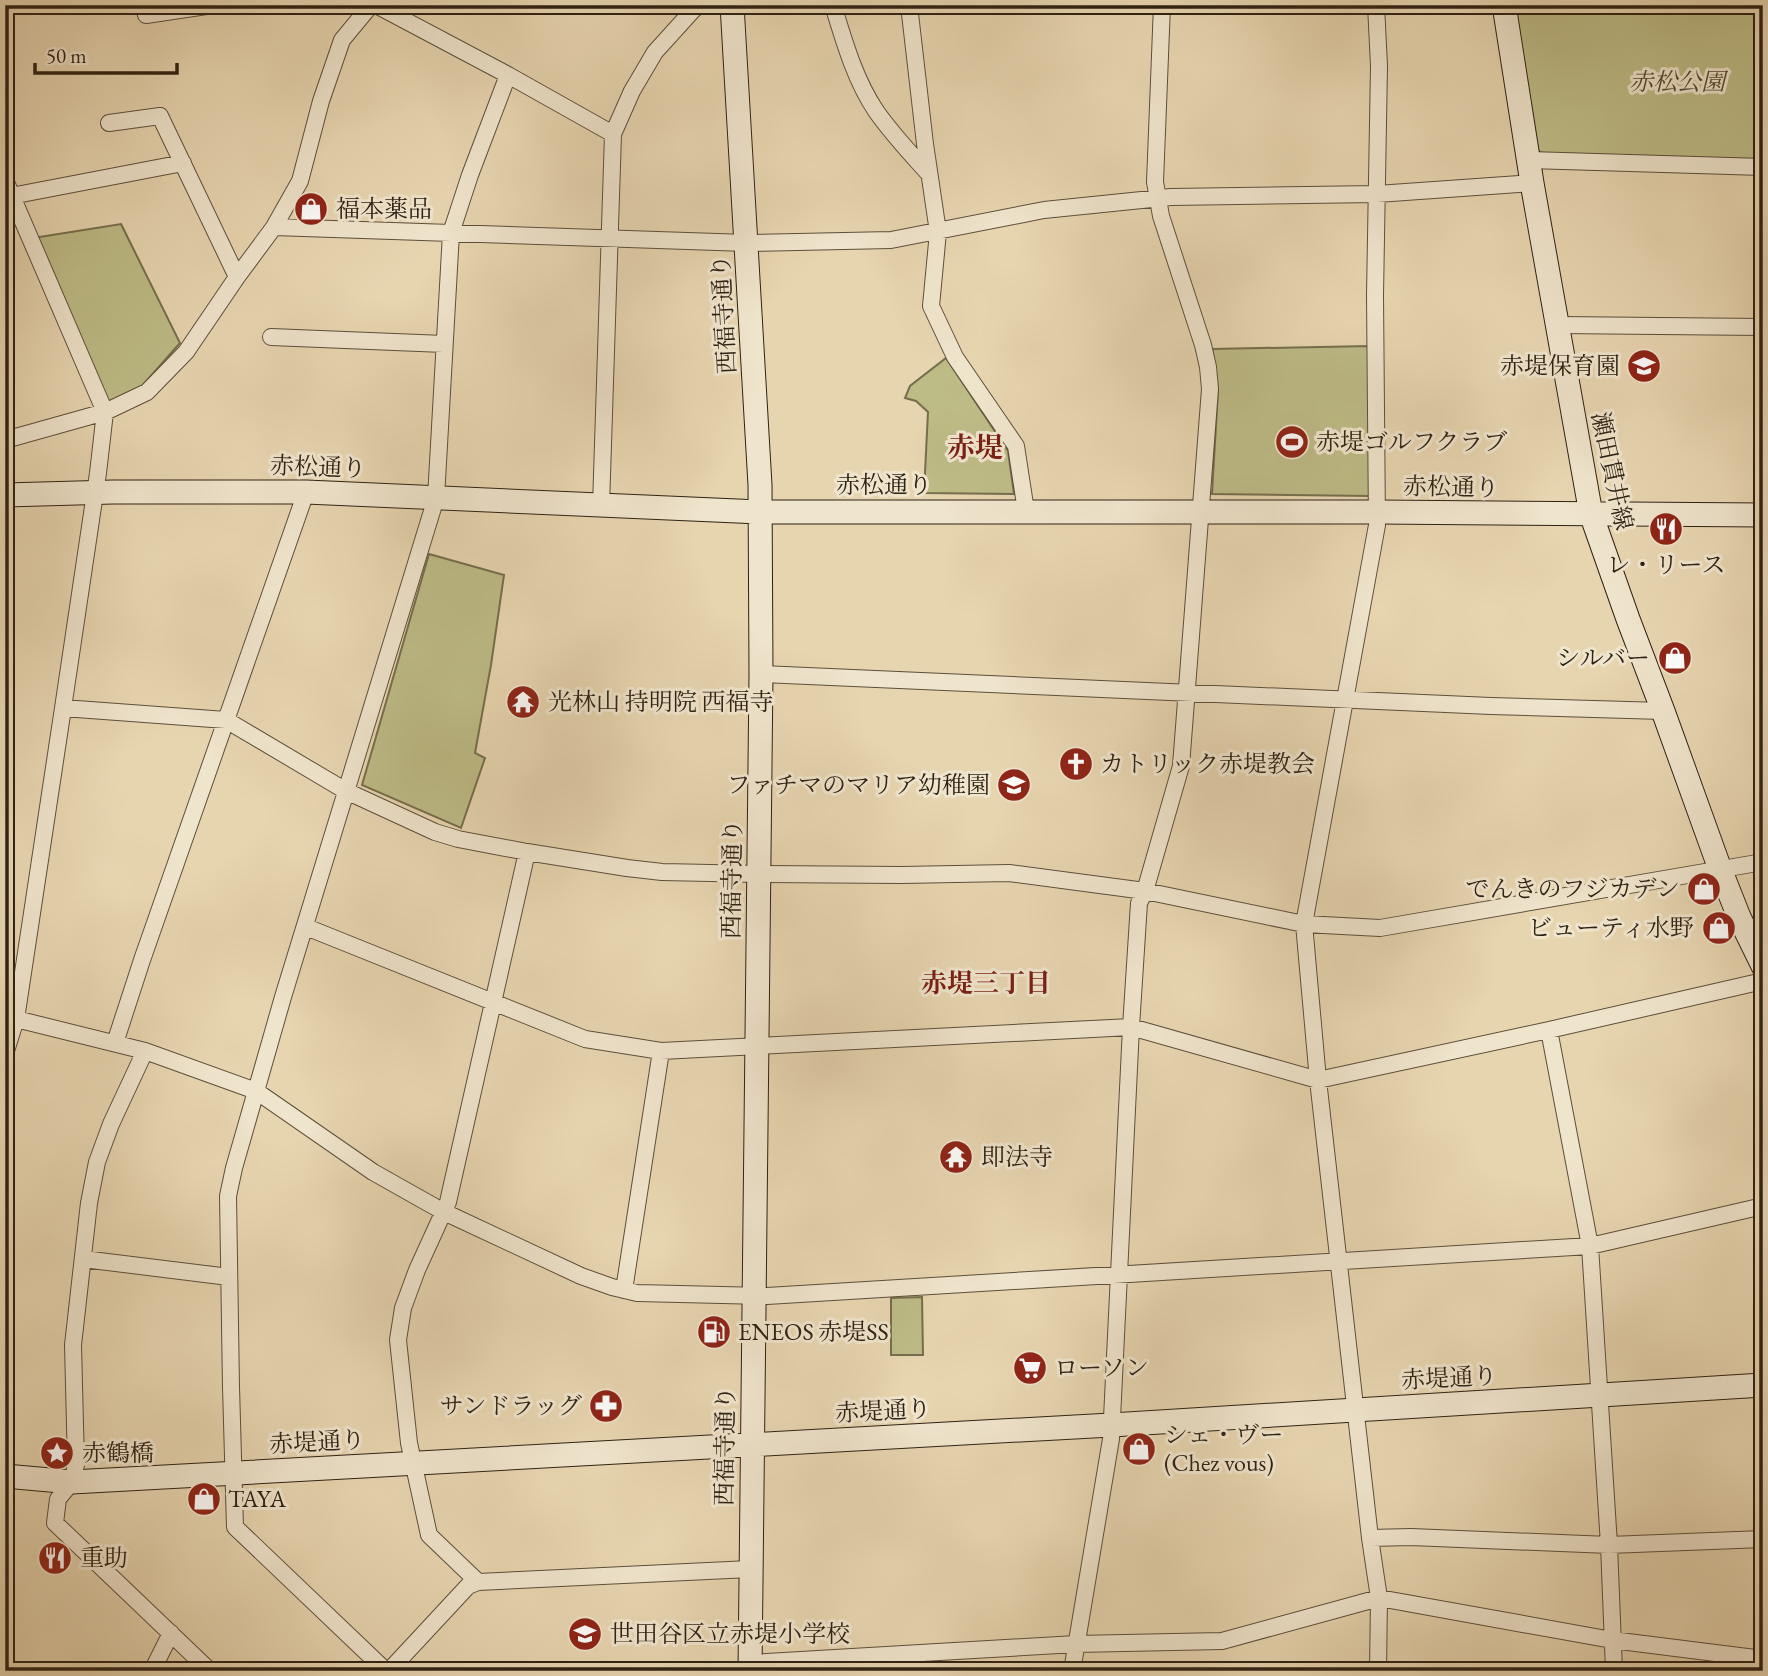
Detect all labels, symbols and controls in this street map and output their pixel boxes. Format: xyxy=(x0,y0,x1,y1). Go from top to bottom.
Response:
scale bar xyxy=(35,32,177,76)
text: 50 m xyxy=(46,42,87,69)
park label: 赤松公園 xyxy=(1629,66,1729,97)
shop icon: 福本薬品 xyxy=(292,190,330,228)
place label: 福本薬品 xyxy=(336,193,432,224)
street label: 西福寺通り xyxy=(705,253,742,375)
school or university icon: 赤堤保育園 xyxy=(1625,347,1663,385)
place label: 赤堤保育園 xyxy=(1500,350,1620,381)
street label: 瀬田貫井線 xyxy=(1585,409,1640,533)
sports icon: 赤堤ゴルフクラブ xyxy=(1273,423,1311,461)
place label: 赤堤ゴルフクラブ xyxy=(1316,426,1507,457)
district label: 赤堤 xyxy=(947,429,1003,465)
street label: 赤松通り xyxy=(270,449,367,484)
street label: 赤松通り xyxy=(836,469,932,500)
street label: 赤松通り xyxy=(1403,470,1499,503)
restaurant icon: レ・リース xyxy=(1647,510,1685,548)
place label: レ・リース xyxy=(1607,549,1725,580)
shop icon: シルバー xyxy=(1656,639,1694,677)
place label: シルバー xyxy=(1556,642,1650,673)
temple icon: 光林山 持明院 西福寺 xyxy=(504,683,542,721)
place label: 光林山 持明院 西福寺 xyxy=(548,686,774,717)
church icon: カトリック赤堤教会 xyxy=(1057,745,1095,783)
place label: カトリック赤堤教会 xyxy=(1100,748,1315,779)
school or university icon: ファチマのマリア幼稚園 xyxy=(995,766,1033,804)
place label: ファチマのマリア幼稚園 xyxy=(726,769,990,800)
street label: 西福寺通り xyxy=(715,819,748,939)
shop icon: でんきのフジカデン xyxy=(1685,870,1723,908)
place label: でんきのフジカデン xyxy=(1465,873,1680,904)
shop icon: ビューティ水野 xyxy=(1700,909,1738,947)
place label: ビューティ水野 xyxy=(1528,912,1694,943)
district label: 赤堤三丁目 xyxy=(921,966,1051,1000)
temple icon: 即法寺 xyxy=(937,1138,975,1176)
place label: 即法寺 xyxy=(981,1141,1053,1172)
fuel station icon: ENEOS 赤堤SS xyxy=(695,1313,733,1351)
place label: ENEOS 赤堤SS xyxy=(738,1316,889,1347)
supermarket icon: ローソン xyxy=(1011,1349,1049,1387)
place label: ローソン xyxy=(1054,1352,1149,1383)
street label: 赤堤通り xyxy=(1400,1360,1498,1395)
street label: 西福寺通り xyxy=(708,1386,741,1506)
pharmacy icon: サンドラッグ xyxy=(587,1387,625,1425)
place label: サンドラッグ xyxy=(440,1390,582,1421)
street label: 赤堤通り xyxy=(834,1393,932,1428)
place label: シェ・ヴー (Chez vous) xyxy=(1164,1419,1284,1478)
street label: 赤堤通り xyxy=(268,1424,366,1459)
shop icon: シェ・ヴー (Chez vous) xyxy=(1120,1430,1158,1468)
place icon: 赤鶴橋 xyxy=(38,1434,76,1472)
place label: 赤鶴橋 xyxy=(82,1437,154,1468)
shop icon: TAYA xyxy=(185,1480,223,1518)
place label: TAYA xyxy=(228,1483,287,1514)
restaurant icon: 重助 xyxy=(36,1539,74,1577)
place label: 重助 xyxy=(80,1542,128,1573)
school or university icon: 世田谷区立赤堤小学校 xyxy=(566,1615,604,1653)
place label: 世田谷区立赤堤小学校 xyxy=(610,1618,850,1649)

